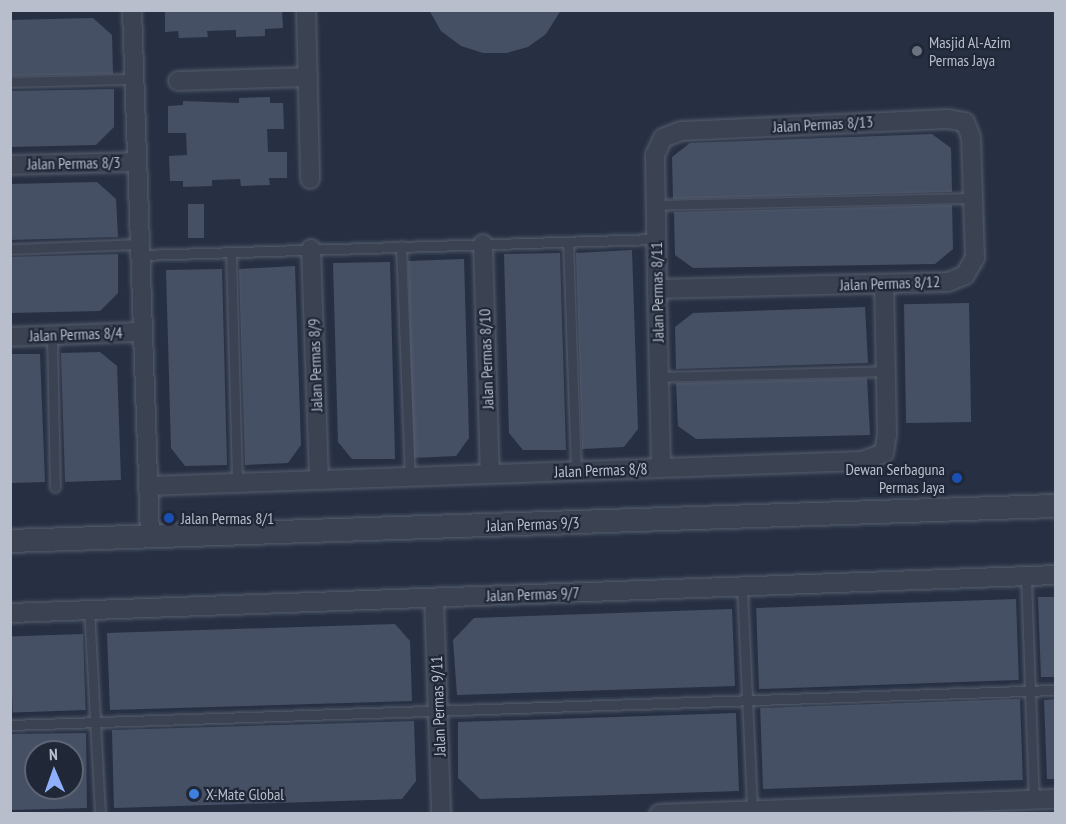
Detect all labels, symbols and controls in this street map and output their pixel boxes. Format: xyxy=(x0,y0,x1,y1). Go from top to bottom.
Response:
place label: Masjid Al-Azim Permas Jaya xyxy=(929,32,1011,70)
marker: Masjid Al-Azim Permas Jaya xyxy=(910,44,924,58)
street label: Jalan Permas 8/13 xyxy=(772,112,874,136)
street label: Jalan Permas 8/3 xyxy=(27,153,121,173)
street label: Jalan Permas 8/11 xyxy=(647,242,667,342)
street label: Jalan Permas 8/12 xyxy=(839,272,941,294)
street label: Jalan Permas 8/10 xyxy=(475,308,497,410)
street label: Jalan Permas 8/9 xyxy=(304,318,326,412)
street label: Jalan Permas 8/4 xyxy=(29,323,123,345)
street label: Jalan Permas 8/8 xyxy=(554,459,648,481)
place label: Dewan Serbaguna Permas Jaya xyxy=(845,459,945,497)
marker: Dewan Serbaguna Permas Jaya xyxy=(950,471,964,485)
place label: Jalan Permas 8/1 xyxy=(181,508,274,528)
marker: Jalan Permas 8/1 xyxy=(162,511,176,525)
street label: Jalan Permas 9/3 xyxy=(486,513,580,535)
street label: Jalan Permas 9/7 xyxy=(486,583,580,605)
street label: Jalan Permas 9/11 xyxy=(427,655,449,757)
north arrow xyxy=(24,740,84,800)
text: N xyxy=(49,744,58,764)
place label: X-Mate Global xyxy=(206,784,284,804)
marker: X-Mate Global xyxy=(187,787,201,801)

